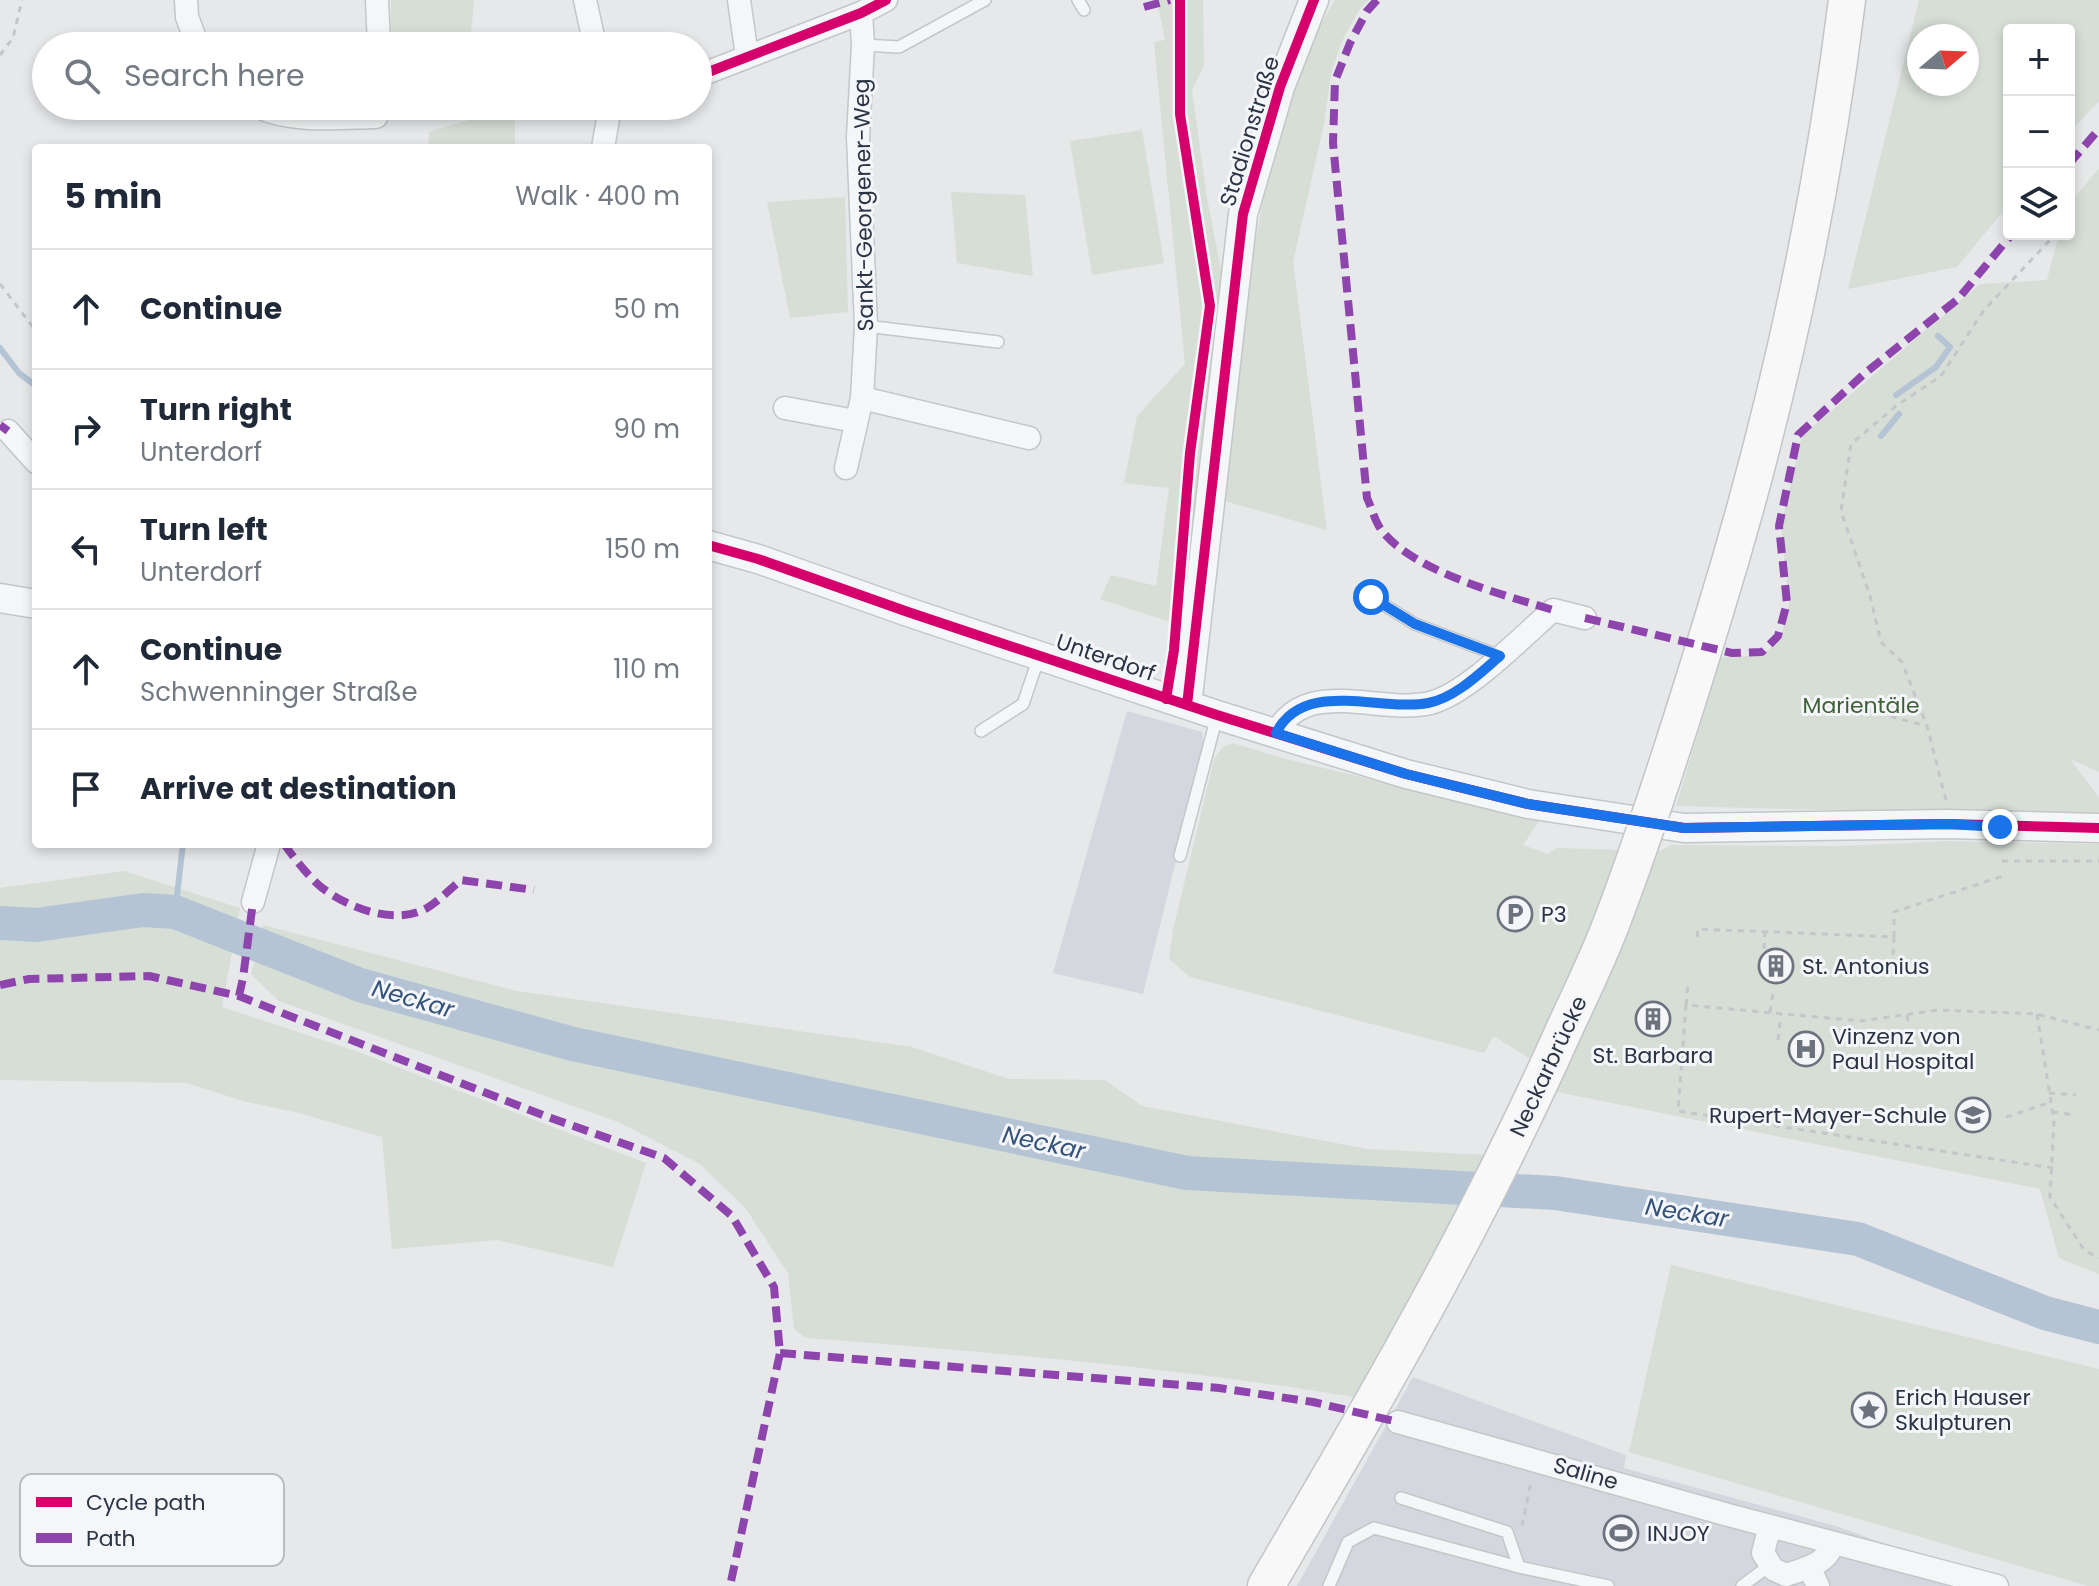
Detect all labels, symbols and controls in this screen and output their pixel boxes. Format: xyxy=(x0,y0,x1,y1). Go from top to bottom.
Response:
north arrow xyxy=(1907,24,1979,96)
map controls xyxy=(2003,24,2075,240)
button: + xyxy=(2003,24,2075,96)
search box xyxy=(32,32,712,120)
street label: Stadionstraße xyxy=(1212,52,1287,210)
icon: search xyxy=(60,54,104,98)
text: Search here xyxy=(124,54,305,97)
street label: Sankt-Georgener-Weg xyxy=(846,78,881,332)
button: − xyxy=(2003,96,2075,168)
button: layers xyxy=(2003,168,2075,240)
text: 5 min xyxy=(64,172,162,220)
text: Walk · 400 m xyxy=(515,178,680,214)
icon: ahead xyxy=(64,287,108,331)
text: Continue xyxy=(140,287,282,330)
text: 50 m xyxy=(614,291,680,327)
text: Turn right xyxy=(140,388,292,431)
icon: right xyxy=(64,407,108,451)
text: 90 m xyxy=(614,411,680,447)
text: Unterdorf xyxy=(140,434,262,470)
text: Turn left xyxy=(140,508,268,551)
icon: left xyxy=(64,527,108,571)
text: 150 m xyxy=(605,531,680,567)
text: Unterdorf xyxy=(140,554,262,590)
route start xyxy=(1353,579,1389,615)
street label: Unterdorf xyxy=(1052,626,1160,689)
text: Continue xyxy=(140,628,282,671)
icon: ahead xyxy=(64,647,108,691)
text: 110 m xyxy=(613,651,680,687)
text: Schwenninger Straße xyxy=(140,674,418,710)
park label: Marientäle xyxy=(1802,690,1920,721)
icon: arrive xyxy=(64,767,108,811)
text: Arrive at destination xyxy=(140,767,457,810)
route end xyxy=(1982,809,2018,845)
parking icon: P3 xyxy=(1496,895,1534,933)
place label: P3 xyxy=(1541,899,1567,930)
building icon: St. Antonius xyxy=(1757,947,1795,985)
place label: St. Antonius xyxy=(1802,951,1929,982)
water label: Neckar xyxy=(368,971,459,1026)
street label: Neckarbrücke xyxy=(1502,991,1595,1142)
building icon: St. Barbara xyxy=(1634,1000,1672,1038)
place label: Vinzenz von Paul Hospital xyxy=(1832,1021,1974,1077)
hospital icon: Vinzenz von Paul Hospital xyxy=(1787,1030,1825,1068)
place label: St. Barbara xyxy=(1593,1040,1713,1071)
school or university icon: Rupert-Mayer-Schule xyxy=(1954,1096,1992,1134)
place label: Rupert-Mayer-Schule xyxy=(1709,1100,1947,1131)
water label: Neckar xyxy=(1000,1118,1090,1168)
water label: Neckar xyxy=(1643,1190,1732,1236)
place label: Erich Hauser Skulpturen xyxy=(1895,1382,2031,1438)
place icon: Erich Hauser Skulpturen xyxy=(1850,1391,1888,1429)
street label: Saline xyxy=(1550,1449,1622,1498)
legend xyxy=(20,1474,284,1566)
text: Cycle path xyxy=(86,1487,205,1518)
sports icon: INJOY xyxy=(1602,1514,1640,1552)
place label: INJOY xyxy=(1647,1518,1710,1549)
text: Path xyxy=(86,1523,136,1554)

